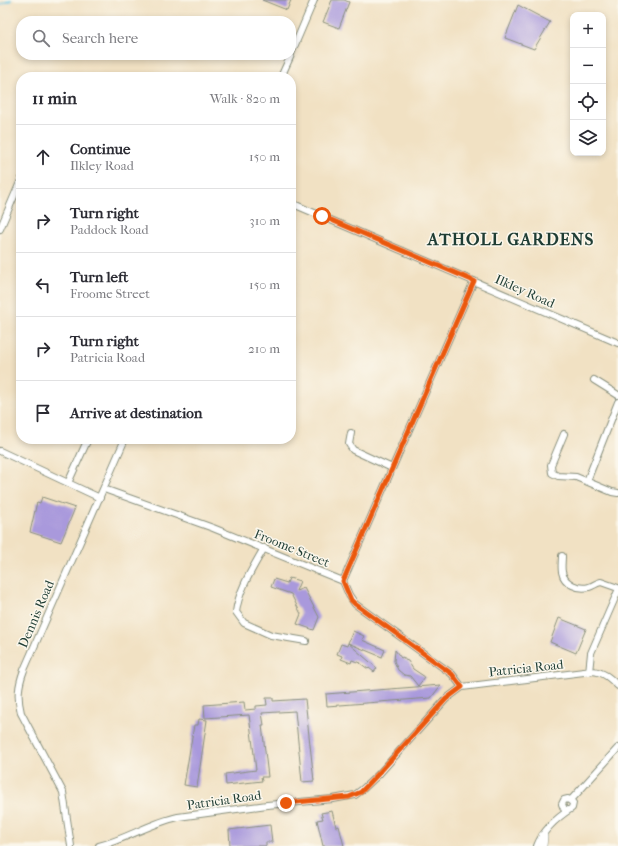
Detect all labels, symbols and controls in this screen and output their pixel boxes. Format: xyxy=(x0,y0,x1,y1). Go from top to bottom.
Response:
map controls xyxy=(570,12,606,156)
button: + xyxy=(570,12,606,48)
search box xyxy=(16,16,296,60)
icon: search xyxy=(30,27,52,49)
text: Search here xyxy=(62,29,138,47)
button: − xyxy=(570,48,606,84)
button: locate xyxy=(570,84,606,120)
text: 11 min xyxy=(32,88,77,108)
text: Walk · 820 m xyxy=(210,91,280,106)
button: layers xyxy=(570,120,606,156)
text: Continue xyxy=(70,140,130,158)
icon: ahead xyxy=(32,146,54,168)
text: 150 m xyxy=(249,149,280,164)
text: Ilkley Road xyxy=(70,158,134,173)
text: Turn right xyxy=(70,204,139,222)
route start xyxy=(313,207,331,225)
icon: right xyxy=(32,210,54,232)
text: 310 m xyxy=(249,213,280,228)
text: Paddock Road xyxy=(70,222,149,237)
district label: ATHOLL GARDENS xyxy=(427,229,594,249)
text: Turn left xyxy=(70,268,128,286)
street label: Ilkley Road xyxy=(493,271,558,311)
icon: left xyxy=(32,274,54,296)
text: 150 m xyxy=(249,277,280,292)
text: Froome Street xyxy=(70,286,150,301)
text: Turn right xyxy=(70,332,139,350)
icon: right xyxy=(32,338,54,360)
text: 210 m xyxy=(248,341,280,356)
text: Patricia Road xyxy=(70,350,145,365)
icon: arrive xyxy=(32,402,54,424)
text: Arrive at destination xyxy=(70,404,202,422)
street label: Froome Street xyxy=(252,526,332,570)
street label: Dennis Road xyxy=(15,577,57,650)
street label: Patricia Road xyxy=(488,657,565,679)
street label: Patricia Road xyxy=(186,787,263,813)
route end xyxy=(277,794,295,812)

